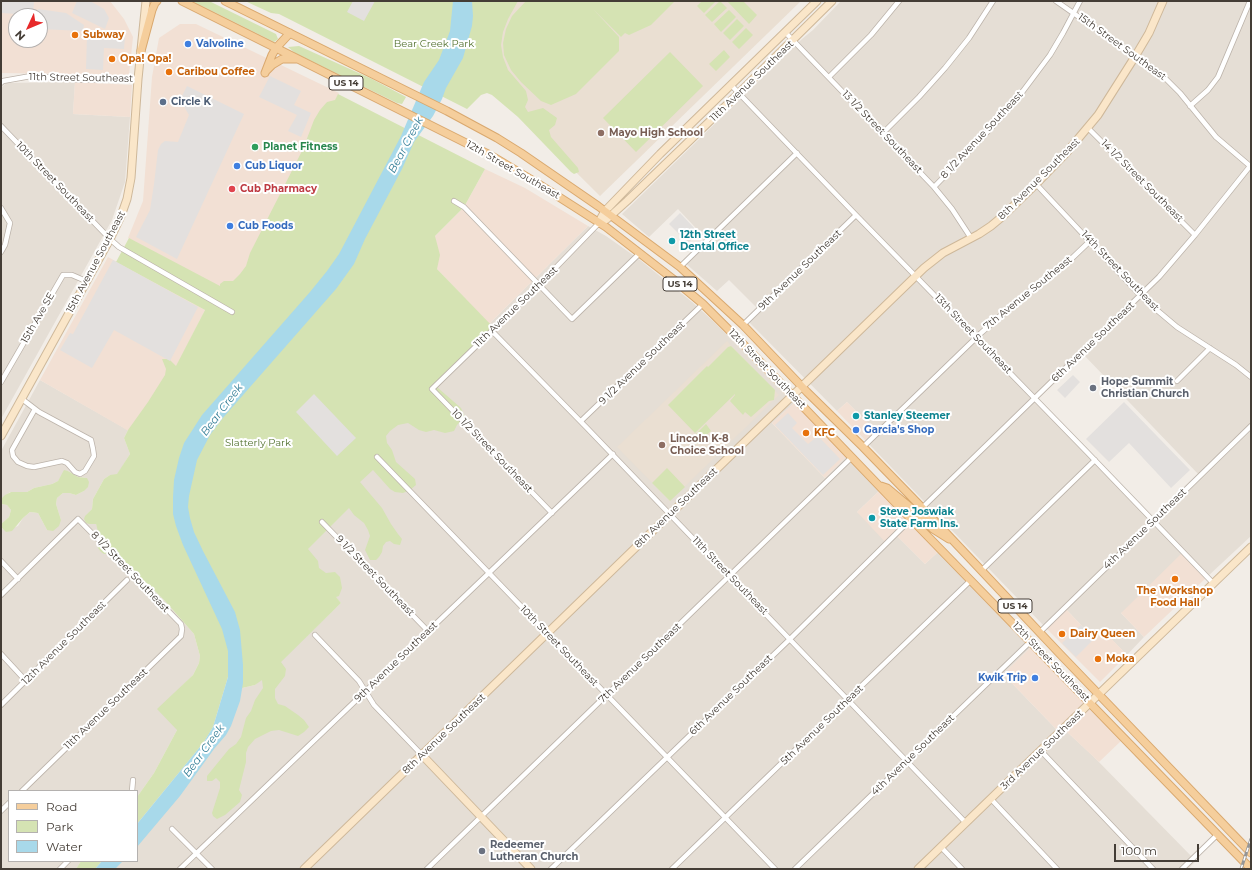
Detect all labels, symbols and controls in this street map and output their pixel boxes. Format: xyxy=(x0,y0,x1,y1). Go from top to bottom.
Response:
north arrow xyxy=(8,8,48,48)
street label: 15th Street Southeast xyxy=(1075,11,1169,83)
text: N xyxy=(12,28,28,44)
place label: Subway xyxy=(83,29,124,41)
marker: Subway xyxy=(70,30,80,40)
place label: Valvoline xyxy=(196,38,244,50)
park label: Bear Creek Park xyxy=(394,38,474,50)
street label: 11th Avenue Southeast xyxy=(708,38,796,124)
marker: Valvoline xyxy=(183,39,193,49)
place label: Opa! Opa! xyxy=(120,53,171,65)
marker: Opa! Opa! xyxy=(107,54,117,64)
place label: Caribou Coffee xyxy=(177,66,255,78)
marker: Caribou Coffee xyxy=(164,67,174,77)
street label: 11th Street Southeast xyxy=(29,71,133,85)
road number: US 14 xyxy=(329,76,363,90)
street label: 13 1/2 Street Southeast xyxy=(839,88,925,176)
street label: 8 1/2 Avenue Southeast xyxy=(938,89,1026,181)
place label: Circle K xyxy=(171,96,211,108)
marker: Circle K xyxy=(158,97,168,107)
water label: Bear Creek xyxy=(386,115,426,175)
place label: Mayo High School xyxy=(609,127,703,139)
marker: Mayo High School xyxy=(596,128,606,138)
street label: 8th Avenue Southeast xyxy=(996,136,1082,222)
street label: 14 1/2 Street Southeast xyxy=(1098,137,1186,225)
street label: 12th Street Southeast xyxy=(464,138,562,202)
street label: 10th Street Southeast xyxy=(13,139,97,225)
place label: Planet Fitness xyxy=(263,141,338,153)
marker: Planet Fitness xyxy=(250,142,260,152)
place label: Cub Liquor xyxy=(245,160,302,172)
marker: Cub Liquor xyxy=(232,161,242,171)
place label: Cub Pharmacy xyxy=(240,183,317,195)
marker: Cub Pharmacy xyxy=(227,184,237,194)
street label: 15th Avenue Southeast xyxy=(64,209,128,315)
place label: Cub Foods xyxy=(238,220,293,232)
marker: Cub Foods xyxy=(225,221,235,231)
street label: 9th Avenue Southeast xyxy=(756,227,844,313)
street label: 14th Street Southeast xyxy=(1078,228,1162,314)
place label: 12th Street Dental Office xyxy=(680,229,749,252)
marker: 12th Street Dental Office xyxy=(667,236,677,246)
street label: 7th Avenue Southeast xyxy=(981,254,1075,332)
street label: 11th Avenue Southeast xyxy=(472,264,560,350)
road number: US 14 xyxy=(663,277,697,291)
street label: 15th Ave SE xyxy=(19,291,57,345)
street label: 13th Street Southeast xyxy=(932,292,1014,376)
street label: 6th Avenue Southeast xyxy=(1049,299,1137,385)
street label: 9 1/2 Avenue Southeast xyxy=(596,319,688,407)
street label: 12th Street Southeast xyxy=(726,327,808,411)
place label: Hope Summit Christian Church xyxy=(1101,376,1189,400)
water label: Bear Creek xyxy=(198,381,246,439)
marker: Hope Summit Christian Church xyxy=(1088,383,1098,393)
street label: 10 1/2 Street Southeast xyxy=(449,407,535,495)
place label: Stanley Steemer xyxy=(864,410,950,422)
marker: Stanley Steemer xyxy=(851,411,861,421)
place label: Garcia's Shop xyxy=(864,424,934,436)
marker: Garcia's Shop xyxy=(851,425,861,435)
place label: KFC xyxy=(814,427,835,439)
marker: KFC xyxy=(801,428,811,438)
place label: Lincoln K-8 Choice School xyxy=(670,433,744,456)
park label: Slatterly Park xyxy=(225,437,291,449)
marker: Lincoln K-8 Choice School xyxy=(657,440,667,450)
street label: 8th Avenue Southeast xyxy=(632,465,720,551)
street label: 4th Avenue Southeast xyxy=(1101,486,1189,572)
place label: Steve Joswiak State Farm Ins. xyxy=(880,506,958,530)
marker: Steve Joswiak State Farm Ins. xyxy=(867,513,877,523)
street label: 8 1/2 Street Southeast xyxy=(88,529,172,615)
street label: 9 1/2 Street Southeast xyxy=(333,533,417,619)
street label: 11th Street Southeast xyxy=(689,534,771,618)
marker: The Workshop Food Hall xyxy=(1170,574,1180,584)
place label: The Workshop Food Hall xyxy=(1137,585,1213,608)
street label: 12th Avenue Southeast xyxy=(20,599,108,687)
road number: US 14 xyxy=(998,599,1032,613)
street label: 10th Street Southeast xyxy=(517,603,601,689)
street label: 9th Avenue Southeast xyxy=(352,619,440,705)
street label: 7th Avenue Southeast xyxy=(596,620,684,706)
street label: 12th Street Southeast xyxy=(1010,620,1092,704)
place label: Dairy Queen xyxy=(1070,628,1135,640)
marker: Dairy Queen xyxy=(1057,629,1067,639)
street label: 6th Avenue Southeast xyxy=(687,652,775,738)
place label: Moka xyxy=(1106,653,1135,665)
marker: Moka xyxy=(1093,654,1103,664)
street label: 11th Avenue Southeast xyxy=(62,666,150,752)
place label: Kwik Trip xyxy=(978,672,1027,684)
marker: Kwik Trip xyxy=(1030,673,1040,683)
street label: 5th Avenue Southeast xyxy=(778,682,866,768)
street label: 8th Avenue Southeast xyxy=(400,691,488,777)
street label: 3rd Avenue Southeast xyxy=(998,707,1086,793)
street label: 4th Avenue Southeast xyxy=(869,712,957,798)
water label: Bear Creek xyxy=(181,722,227,780)
legend xyxy=(8,790,138,862)
text: Road xyxy=(46,799,77,814)
text: Park xyxy=(46,819,73,834)
scale bar xyxy=(1116,836,1201,862)
text: Water xyxy=(46,839,82,854)
place label: Redeemer Lutheran Church xyxy=(490,839,578,862)
text: 100 m xyxy=(1121,843,1157,858)
marker: Redeemer Lutheran Church xyxy=(477,846,487,856)

